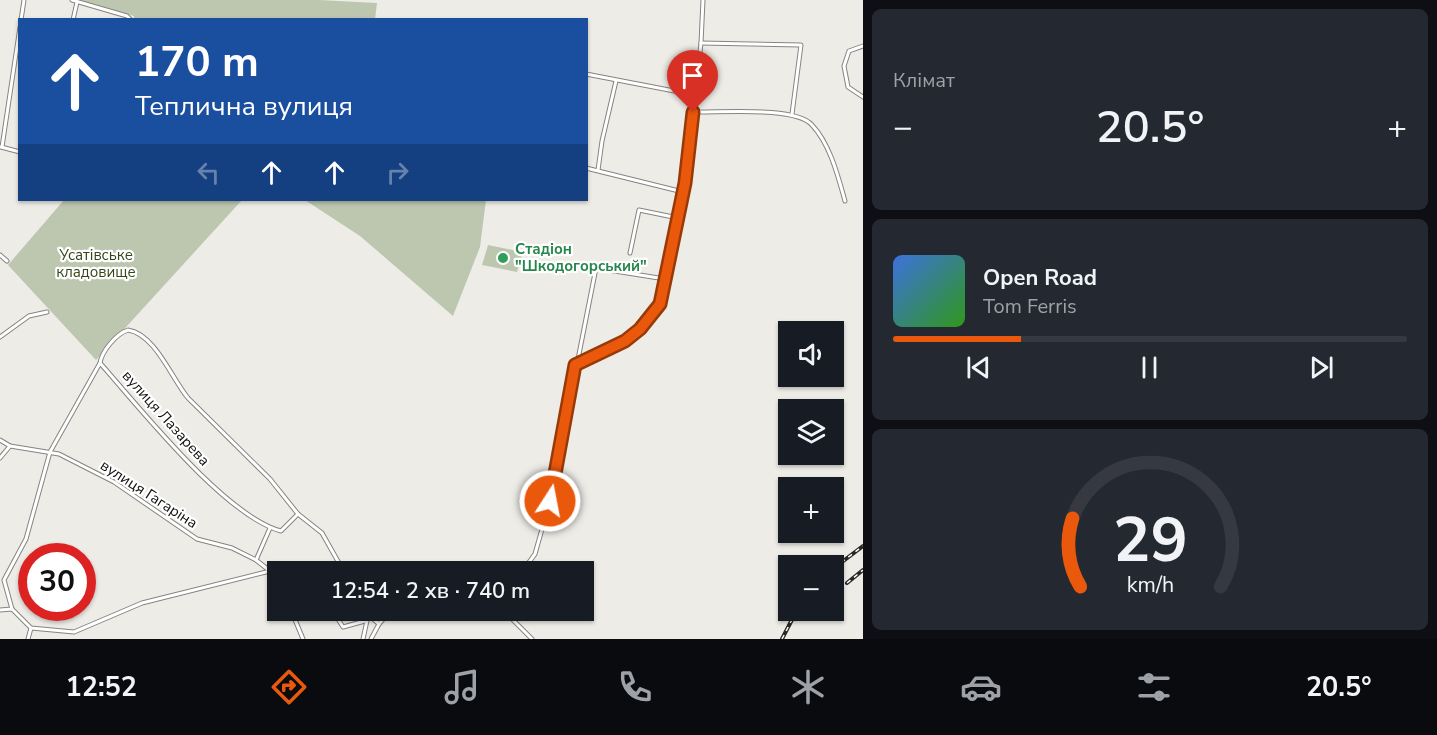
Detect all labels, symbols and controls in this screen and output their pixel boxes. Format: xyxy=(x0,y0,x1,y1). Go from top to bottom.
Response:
text: 170 m xyxy=(135,34,259,91)
icon: ahead xyxy=(36,42,114,120)
pin xyxy=(667,50,718,112)
icon: arrive xyxy=(676,59,709,92)
text: Клімат xyxy=(893,67,955,94)
text: Теплична вулиця xyxy=(135,88,353,125)
text: 20.5° xyxy=(1096,97,1204,158)
text: − xyxy=(893,105,913,150)
text: + xyxy=(1387,105,1407,150)
icon: left xyxy=(192,156,225,189)
icon: ahead xyxy=(255,156,288,189)
icon: ahead xyxy=(318,156,351,189)
icon: right xyxy=(381,156,414,189)
place label: Стадіон "Шкодогорський" xyxy=(515,239,647,276)
park label: Усатівське кладовище xyxy=(56,245,136,282)
marker: Стадіон "Шкодогорський" xyxy=(496,251,510,265)
text: Open Road xyxy=(983,263,1097,293)
text: Tom Ferris xyxy=(983,293,1077,320)
map controls xyxy=(778,321,844,621)
button: sound xyxy=(778,321,844,387)
icon: previous xyxy=(962,351,995,384)
icon: pause xyxy=(1133,351,1166,384)
icon: next xyxy=(1305,351,1338,384)
street label: вулиця Лазарева xyxy=(118,366,214,470)
button: layers xyxy=(778,399,844,465)
street label: вулиця Гагаріна xyxy=(97,455,201,533)
position arrow xyxy=(518,469,582,533)
button: + xyxy=(778,477,844,543)
text: 29 xyxy=(1113,498,1187,583)
speed limit sign: 30 xyxy=(18,543,96,621)
button: − xyxy=(778,555,844,621)
text: km/h xyxy=(1126,570,1174,600)
text: 12:54 · 2 хв · 740 m xyxy=(331,576,530,606)
icon: directions xyxy=(268,666,310,708)
icon: music xyxy=(441,666,483,708)
icon: phone xyxy=(614,666,656,708)
icon: climate xyxy=(787,666,829,708)
icon: car xyxy=(960,666,1002,708)
icon: filters xyxy=(1133,666,1175,708)
text: 12:52 xyxy=(65,669,137,706)
text: 20.5° xyxy=(1306,669,1371,706)

